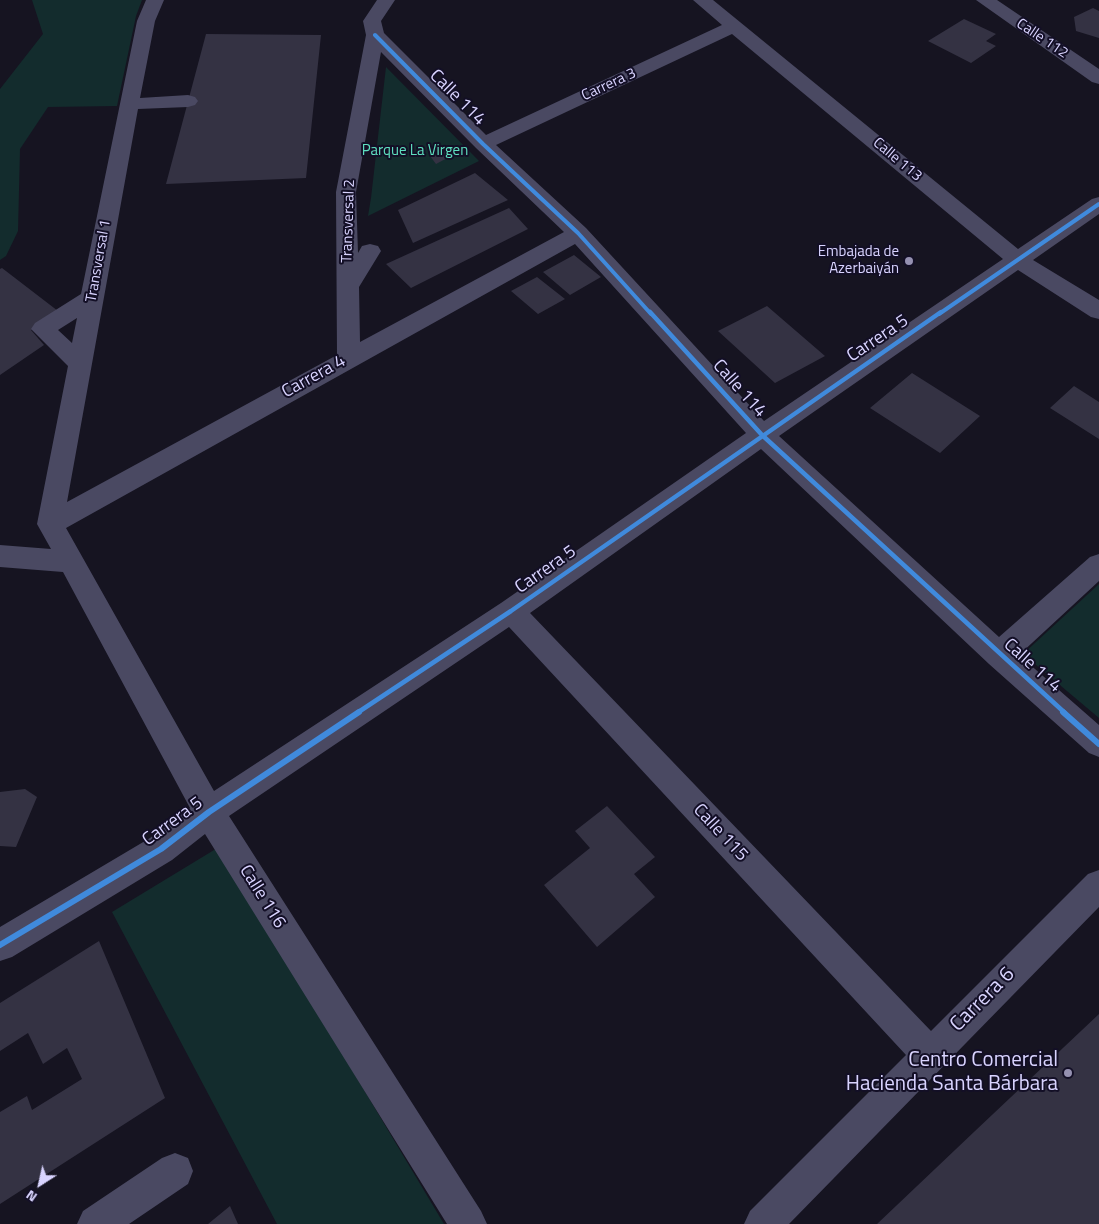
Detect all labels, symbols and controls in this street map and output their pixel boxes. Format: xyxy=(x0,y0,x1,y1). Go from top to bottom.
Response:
street label: Calle 112 xyxy=(1013,15,1071,63)
street label: Calle 114 xyxy=(424,65,490,131)
street label: Carrera 3 xyxy=(579,65,639,105)
street label: Calle 113 xyxy=(869,134,925,186)
park label: Parque La Virgen xyxy=(362,142,468,160)
street label: Transversal 2 xyxy=(339,179,359,263)
street label: Transversal 1 xyxy=(83,218,115,304)
place label: Embajada de Azerbaiyán xyxy=(818,243,899,278)
marker: Embajada de Azerbaiyán xyxy=(903,255,915,267)
street label: Carrera 5 xyxy=(843,311,913,367)
street label: Carrera 4 xyxy=(278,351,350,403)
street label: Calle 114 xyxy=(707,356,771,422)
street label: Carrera 5 xyxy=(511,541,581,599)
street label: Calle 114 xyxy=(999,634,1065,698)
street label: Carrera 5 xyxy=(139,793,207,851)
street label: Calle 115 xyxy=(688,800,752,866)
street label: Calle 116 xyxy=(234,861,290,933)
street label: Carrera 6 xyxy=(945,962,1021,1038)
place label: Centro Comercial Hacienda Santa Bárbara xyxy=(846,1048,1058,1098)
marker: Centro Comercial Hacienda Santa Bárbara xyxy=(1062,1067,1074,1079)
north arrow xyxy=(15,1159,65,1209)
text: N xyxy=(21,1185,41,1208)

